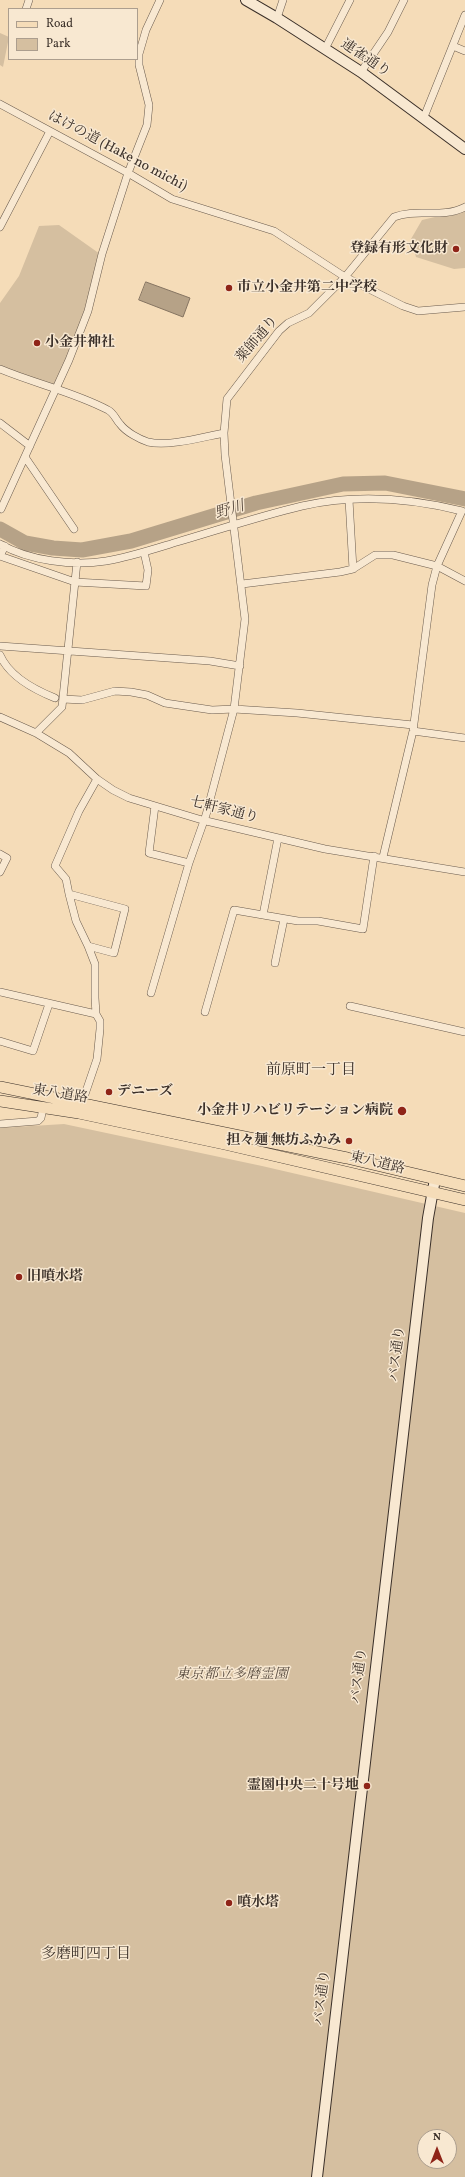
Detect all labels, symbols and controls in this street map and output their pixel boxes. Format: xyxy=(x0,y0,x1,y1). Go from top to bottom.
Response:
legend xyxy=(8,8,138,60)
text: Road xyxy=(46,16,73,32)
text: Park xyxy=(46,36,71,52)
street label: 連雀通り xyxy=(337,36,393,82)
street label: はけの道 (Hake no michi) xyxy=(45,108,189,196)
place label: 登録有形文化財 xyxy=(350,241,448,257)
marker: 登録有形文化財 xyxy=(451,244,461,254)
place label: 市立小金井第二中学校 xyxy=(237,280,377,296)
marker: 市立小金井第二中学校 xyxy=(224,283,234,293)
street label: 薬師通り xyxy=(233,313,283,367)
place label: 小金井神社 xyxy=(45,335,115,351)
marker: 小金井神社 xyxy=(32,338,42,348)
water label: 野川 xyxy=(213,498,247,524)
street label: 七軒家通り xyxy=(188,794,260,828)
district label: 前原町一丁目 xyxy=(266,1062,356,1080)
street label: 東八道路 xyxy=(31,1082,89,1108)
place label: デニーズ xyxy=(117,1084,173,1100)
marker: デニーズ xyxy=(104,1087,114,1097)
place label: 小金井リハビリテーション病院 xyxy=(197,1103,393,1119)
marker: 小金井リハビリテーション病院 xyxy=(396,1105,408,1117)
place label: 担々麺 無坊ふかみ xyxy=(226,1133,341,1149)
marker: 担々麺 無坊ふかみ xyxy=(344,1136,354,1146)
street label: 東八道路 xyxy=(348,1149,406,1179)
place label: 旧噴水塔 xyxy=(27,1269,83,1285)
marker: 旧噴水塔 xyxy=(14,1272,24,1282)
street label: バス通り xyxy=(386,1325,410,1383)
street label: バス通り xyxy=(348,1647,372,1705)
park label: 東京都立多磨霊園 xyxy=(176,1667,288,1683)
place label: 霊園中央二十号地 xyxy=(247,1778,359,1794)
marker: 霊園中央二十号地 xyxy=(362,1781,372,1791)
place label: 噴水塔 xyxy=(237,1895,279,1911)
marker: 噴水塔 xyxy=(224,1898,234,1908)
district label: 多磨町四丁目 xyxy=(41,1946,131,1964)
street label: バス通り xyxy=(311,1969,335,2027)
north arrow xyxy=(417,2129,457,2169)
text: N xyxy=(433,2130,441,2145)

